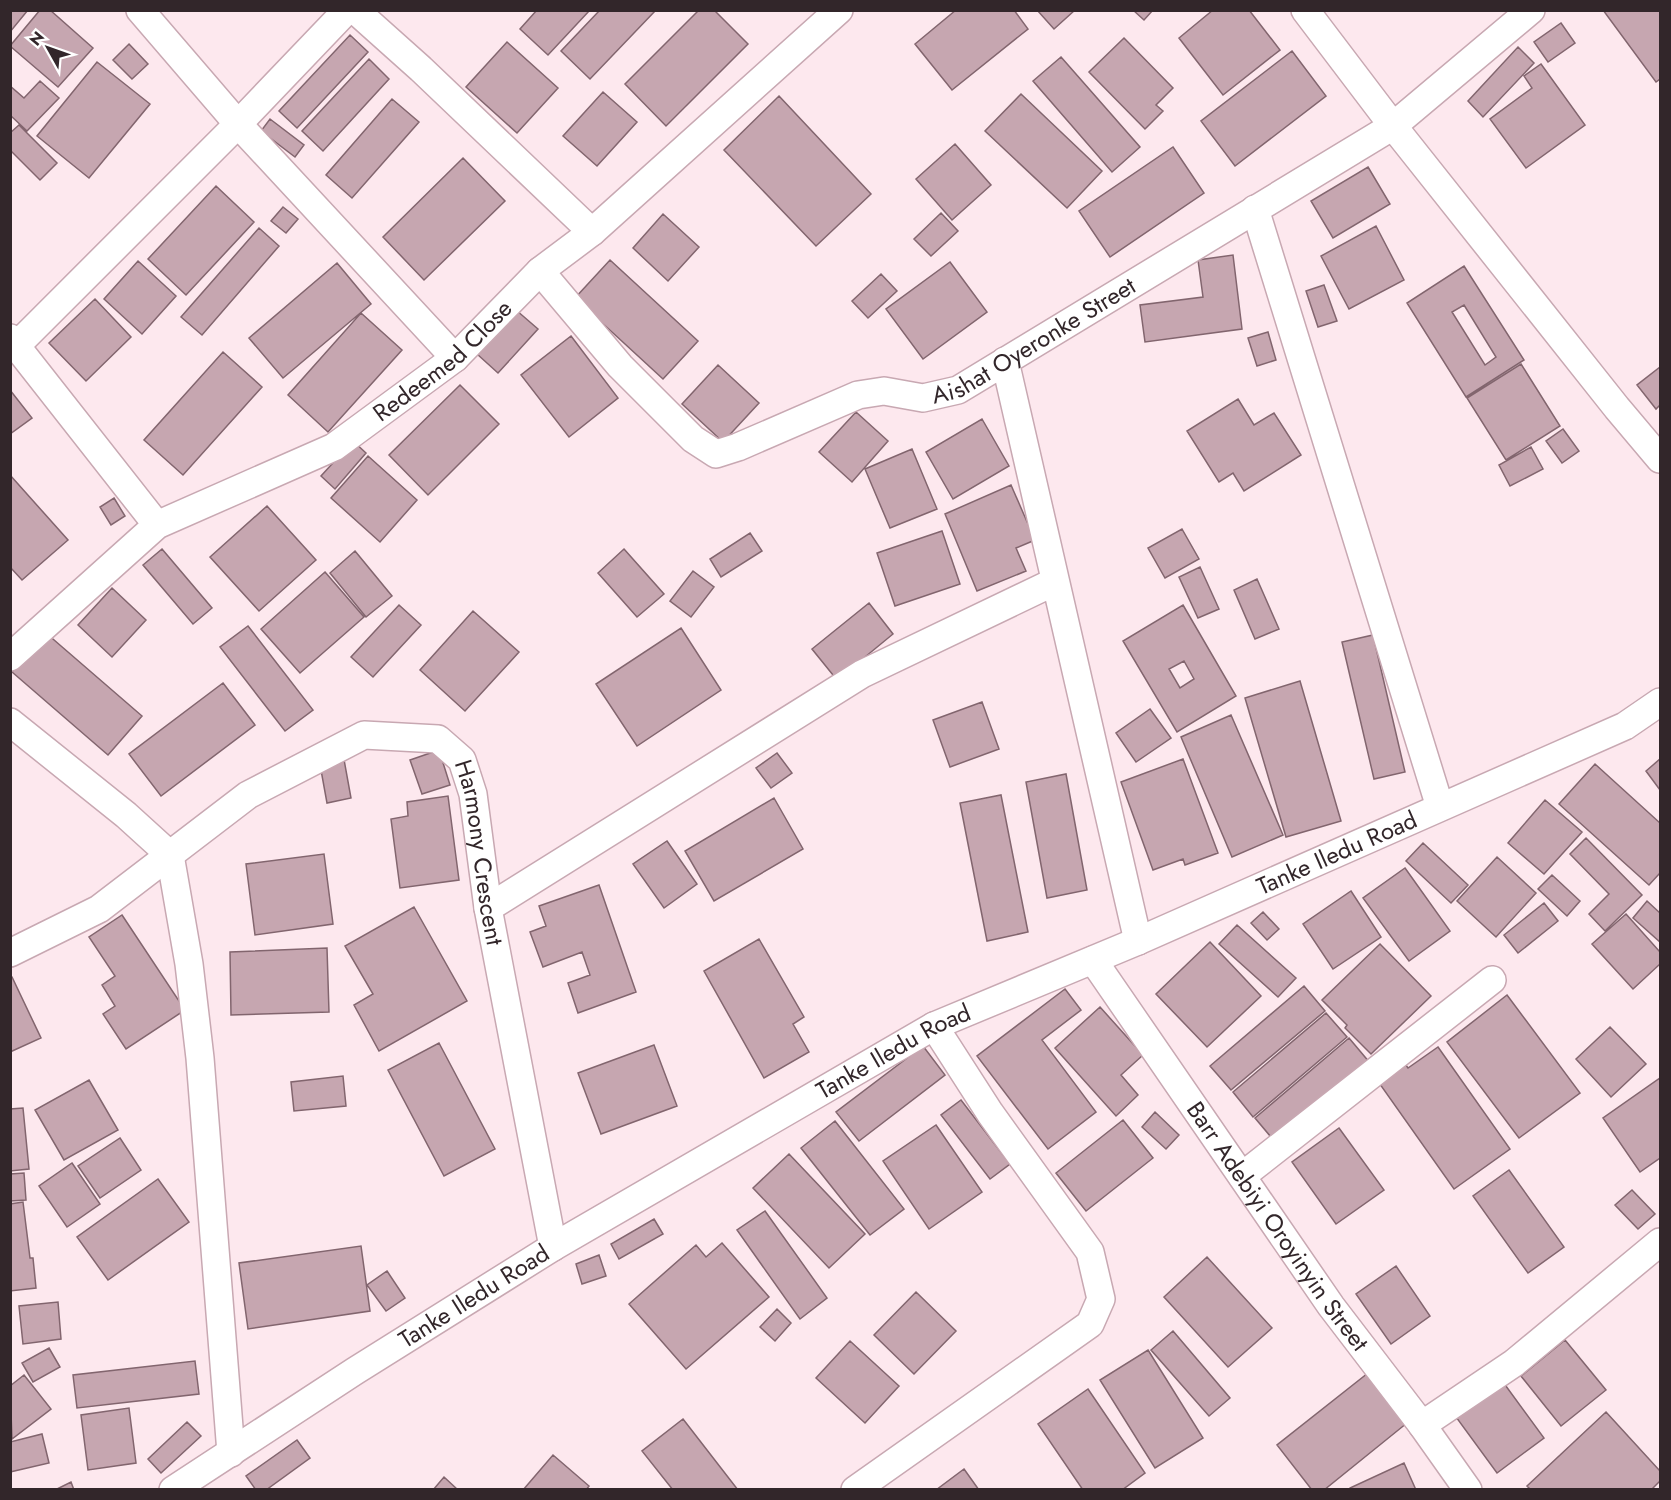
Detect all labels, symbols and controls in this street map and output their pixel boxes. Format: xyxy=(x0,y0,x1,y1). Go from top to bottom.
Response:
north arrow xyxy=(18,18,78,78)
text: N xyxy=(24,26,50,51)
street label: Aishat Oyeronke Street xyxy=(928,268,1142,412)
street label: Redeemed Close xyxy=(365,291,520,430)
street label: Harmony Crescent xyxy=(446,755,513,948)
street label: Tanke Iledu Road xyxy=(1251,802,1422,903)
street label: Tanke Iledu Road xyxy=(810,995,976,1108)
street label: Barr Adebiyi Oroyinyin Street xyxy=(1178,1094,1377,1358)
street label: Tanke Iledu Road xyxy=(392,1236,556,1356)

